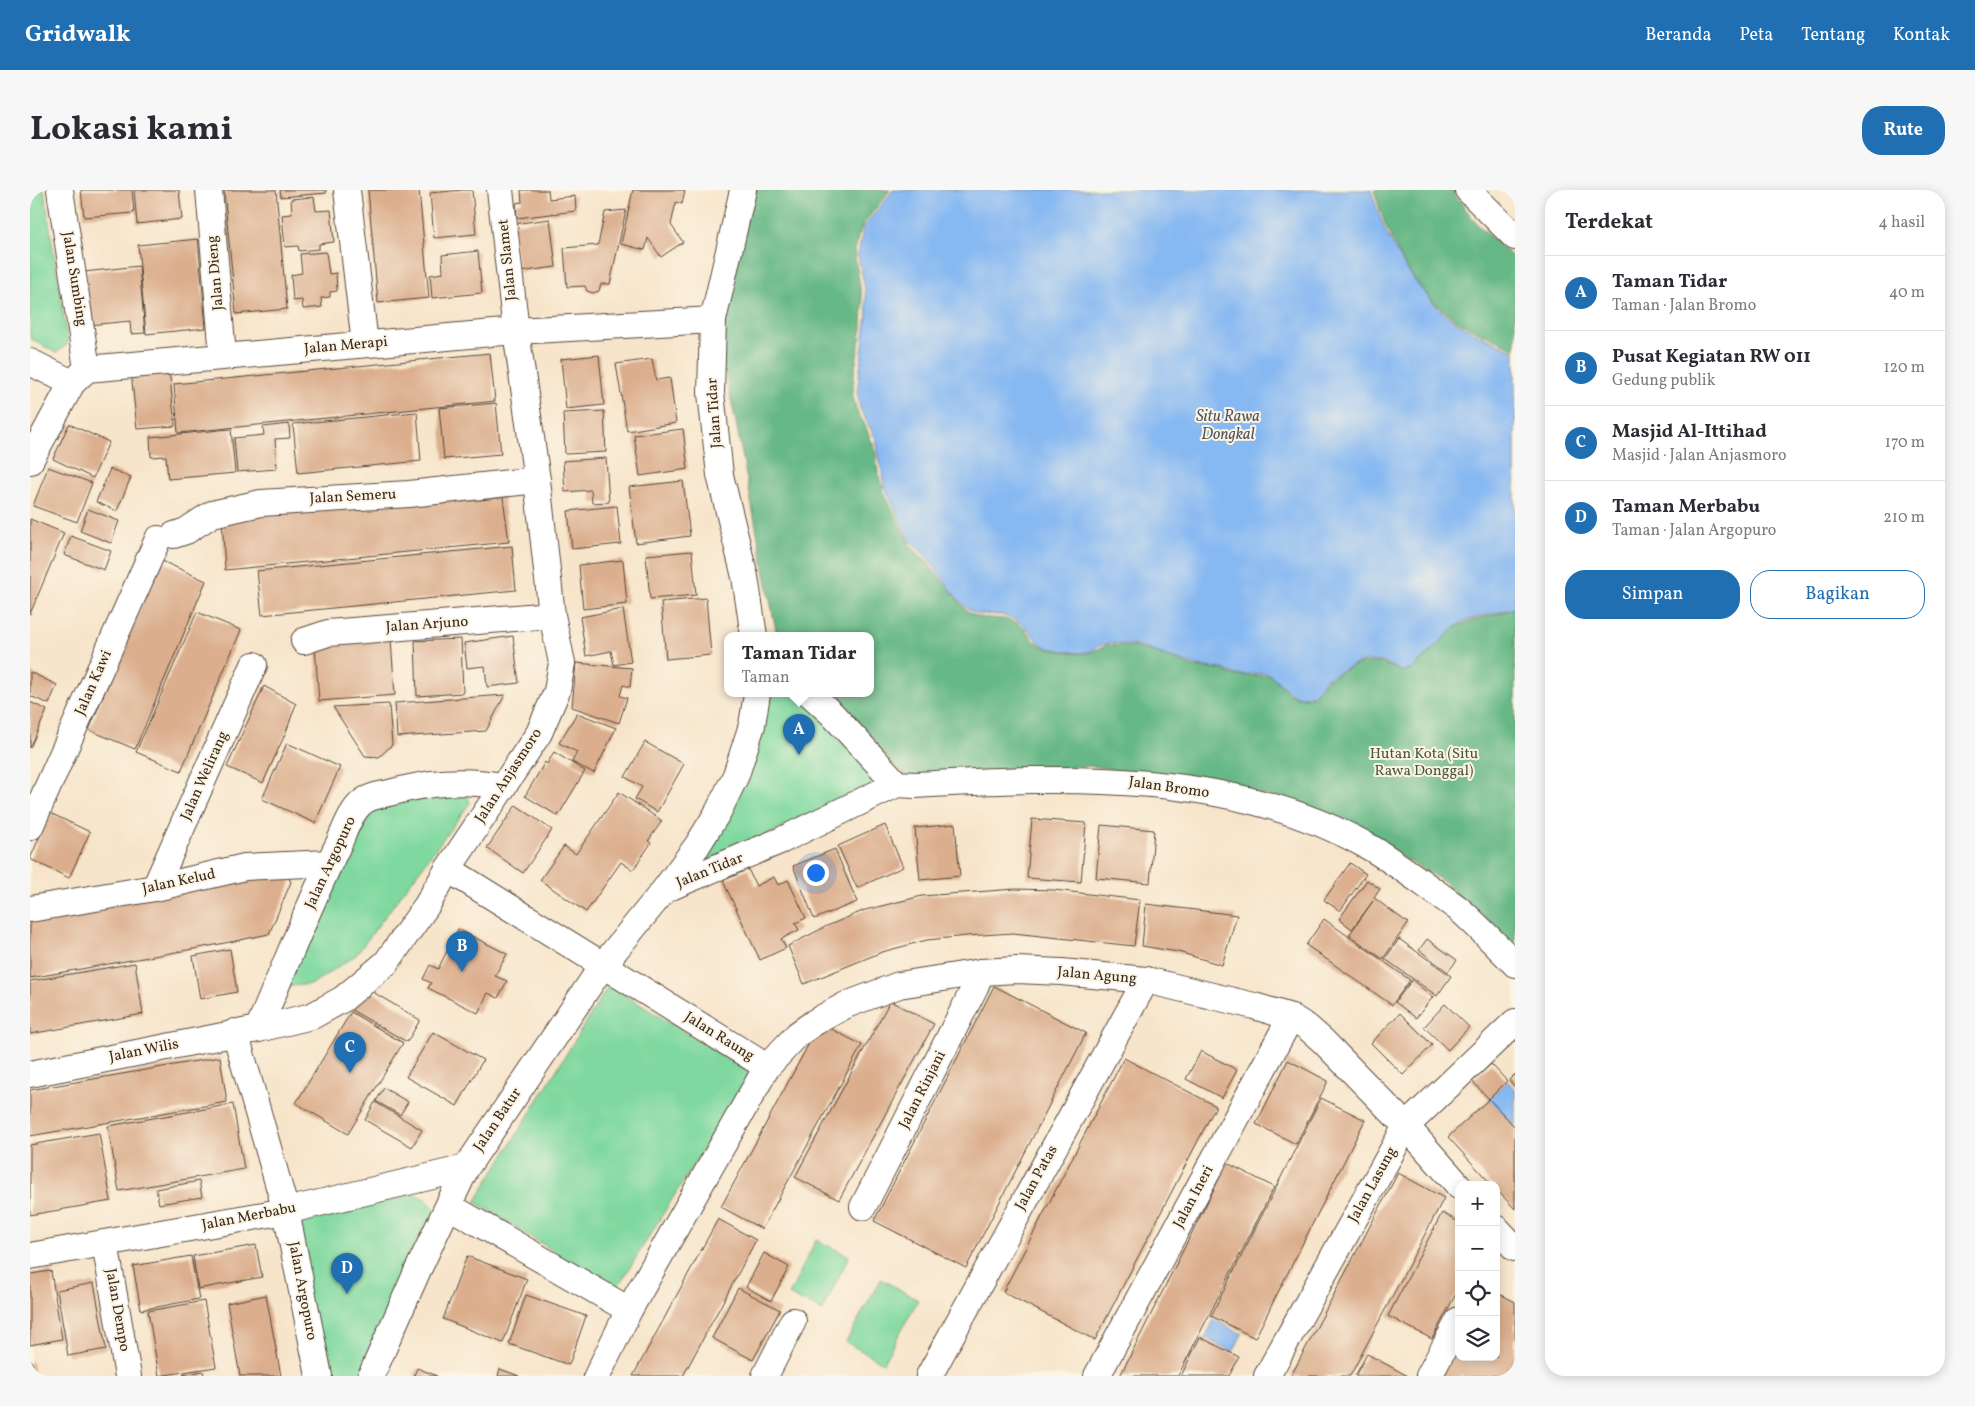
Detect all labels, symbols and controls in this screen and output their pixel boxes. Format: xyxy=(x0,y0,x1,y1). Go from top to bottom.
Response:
text: Gridwalk xyxy=(25,18,131,52)
text: Beranda xyxy=(1645,23,1711,48)
text: Peta xyxy=(1739,23,1773,48)
text: Tentang xyxy=(1801,23,1865,48)
text: Kontak xyxy=(1893,23,1950,48)
text: Lokasi kami xyxy=(30,106,233,154)
button: Rute xyxy=(1862,106,1945,155)
text: Terdekat xyxy=(1565,208,1653,237)
text: 4 hasil xyxy=(1878,212,1925,234)
street label: Jalan Slamet xyxy=(493,218,523,302)
street label: Jalan Sumbing xyxy=(56,230,92,328)
street label: Jalan Dieng xyxy=(202,234,230,312)
text: Taman Tidar xyxy=(1612,269,1727,295)
text: A xyxy=(1575,282,1587,304)
text: 40 m xyxy=(1889,282,1925,304)
text: Taman · Jalan Bromo xyxy=(1612,295,1756,317)
street label: Jalan Merapi xyxy=(303,332,389,360)
text: Pusat Kegiatan RW 011 xyxy=(1612,344,1811,370)
text: B xyxy=(1576,357,1586,379)
text: 120 m xyxy=(1883,357,1925,379)
text: Gedung publik xyxy=(1612,370,1715,392)
street label: Jalan Tidar xyxy=(702,377,728,449)
water label: Situ Rawa Dongkal xyxy=(1196,406,1260,446)
text: Masjid Al-Ittihad xyxy=(1612,419,1767,445)
text: C xyxy=(1576,432,1586,454)
text: 170 m xyxy=(1885,432,1925,454)
text: Masjid · Jalan Anjasmoro xyxy=(1612,445,1786,467)
street label: Jalan Semeru xyxy=(309,484,397,510)
text: Taman Merbabu xyxy=(1612,494,1760,520)
text: D xyxy=(1575,507,1587,529)
text: 210 m xyxy=(1883,507,1925,529)
text: Taman · Jalan Argopuro xyxy=(1612,520,1776,542)
button: Simpan xyxy=(1565,570,1740,619)
button: Bagikan xyxy=(1750,570,1925,619)
street label: Jalan Arjuno xyxy=(385,612,469,638)
popup xyxy=(724,632,874,697)
text: Taman Tidar xyxy=(741,641,857,667)
street label: Jalan Kawi xyxy=(70,647,118,719)
text: Taman xyxy=(741,667,789,689)
pin: A xyxy=(783,714,815,755)
street label: Jalan Anjasmoro xyxy=(470,724,548,828)
street label: Jalan Welirang xyxy=(176,727,234,824)
park label: Hutan Kota (Situ Rawa Donggal) xyxy=(1370,744,1478,782)
street label: Jalan Bromo xyxy=(1127,772,1211,804)
street label: Jalan Argopuro xyxy=(300,813,362,913)
street label: Jalan Tidar xyxy=(673,848,747,894)
your location xyxy=(803,860,829,886)
street label: Jalan Kelud xyxy=(140,864,218,900)
pin: B xyxy=(446,931,478,972)
street label: Jalan Agung xyxy=(1056,962,1138,990)
street label: Jalan Raung xyxy=(680,1007,758,1067)
pin: C xyxy=(334,1032,366,1073)
street label: Jalan Wilis xyxy=(107,1034,181,1068)
street label: Jalan Rinjani xyxy=(894,1047,952,1133)
street label: Jalan Batur xyxy=(469,1084,527,1156)
street label: Jalan Patas xyxy=(1010,1142,1064,1214)
street label: Jalan Lasung xyxy=(1344,1143,1403,1227)
street label: Jalan Ineri xyxy=(1169,1162,1219,1232)
map controls xyxy=(1455,1181,1500,1361)
button: + xyxy=(1455,1181,1500,1226)
street label: Jalan Merbabu xyxy=(200,1198,298,1236)
button: − xyxy=(1455,1226,1500,1271)
street label: Jalan Argopuro xyxy=(282,1240,322,1342)
pin: D xyxy=(331,1253,363,1294)
street label: Jalan Dempo xyxy=(99,1267,135,1353)
button: locate xyxy=(1455,1271,1500,1316)
button: layers xyxy=(1455,1316,1500,1361)

